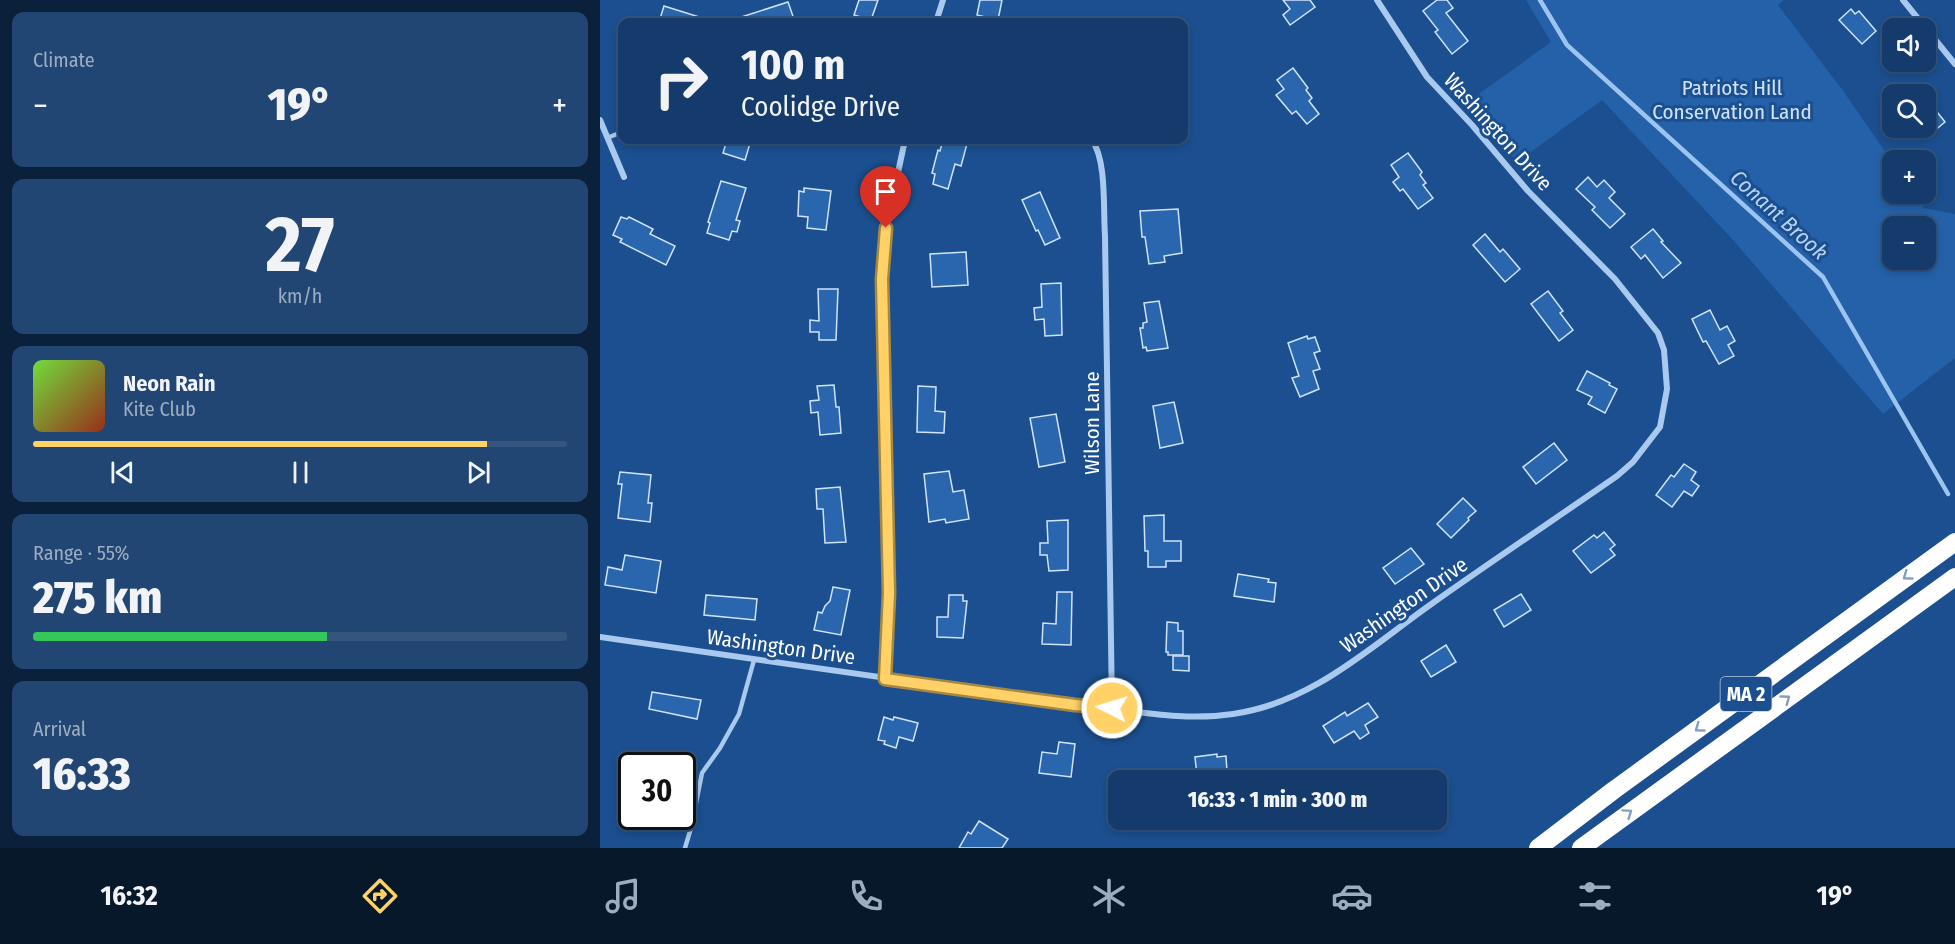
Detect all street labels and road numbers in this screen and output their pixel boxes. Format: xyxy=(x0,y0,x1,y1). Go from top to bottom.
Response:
street label: Washington Drive xyxy=(1438,68,1558,196)
street label: Wilson Lane xyxy=(1079,371,1105,475)
street label: Washington Drive xyxy=(1335,551,1473,659)
street label: Washington Drive xyxy=(705,624,857,670)
road number: MA 2 xyxy=(1720,677,1772,711)

